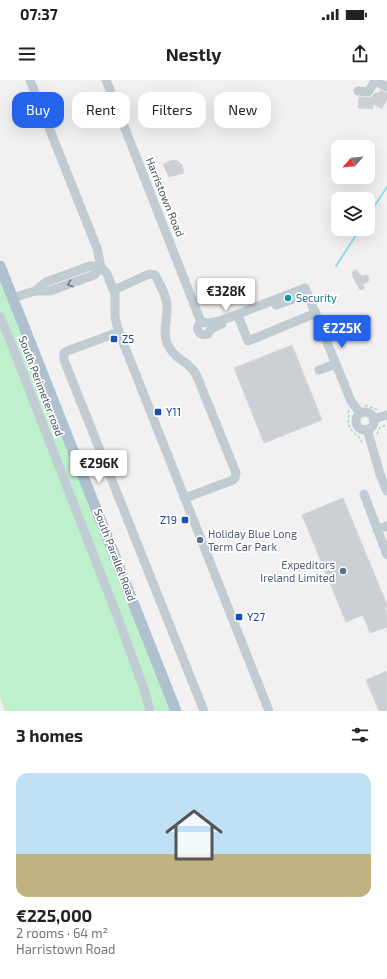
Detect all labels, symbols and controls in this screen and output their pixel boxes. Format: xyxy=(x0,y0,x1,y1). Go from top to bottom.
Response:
text: 07:37 xyxy=(20,5,58,23)
icon: menu xyxy=(16,43,38,65)
text: Nestly xyxy=(166,43,221,65)
icon: share xyxy=(349,43,371,65)
chip: Buy xyxy=(12,92,64,128)
chip: Rent xyxy=(72,92,130,128)
chip: Filters xyxy=(138,92,206,128)
chip: New xyxy=(214,92,271,128)
north arrow xyxy=(331,140,375,184)
map controls xyxy=(331,140,375,236)
street label: Harristown Road xyxy=(144,155,187,238)
button: layers xyxy=(331,192,375,236)
pin: €328K xyxy=(198,278,254,312)
one-way arrow xyxy=(66,279,73,287)
text: €328K xyxy=(206,283,246,299)
place label: Security xyxy=(296,291,337,304)
marker: Security xyxy=(283,293,293,303)
pin: €225K xyxy=(314,315,370,349)
text: €225K xyxy=(323,320,361,336)
place label: Z5 xyxy=(122,332,134,345)
street label: South Perimeter road xyxy=(16,334,67,438)
marker: Z5 xyxy=(109,334,119,344)
place label: Y11 xyxy=(166,405,181,418)
marker: Y11 xyxy=(153,407,163,417)
pin: €296K xyxy=(71,450,127,484)
text: €296K xyxy=(79,455,119,471)
street label: South Parallel Road xyxy=(92,507,139,603)
place label: Z19 xyxy=(160,513,177,526)
marker: Z19 xyxy=(180,515,190,525)
place label: Holiday Blue Long Term Car Park xyxy=(208,527,297,553)
marker: Holiday Blue Long Term Car Park xyxy=(195,535,205,545)
place label: Expeditors Ireland Limited xyxy=(260,558,335,584)
marker: Expeditors Ireland Limited xyxy=(338,566,348,576)
place label: Y27 xyxy=(247,610,265,623)
marker: Y27 xyxy=(234,612,244,622)
icon: filters xyxy=(349,724,371,746)
text: 3 homes xyxy=(16,725,83,745)
icon: home xyxy=(158,799,230,871)
text: €225,000 xyxy=(16,905,92,925)
text: 2 rooms · 64 m² xyxy=(16,925,108,941)
text: Harristown Road xyxy=(16,941,115,957)

